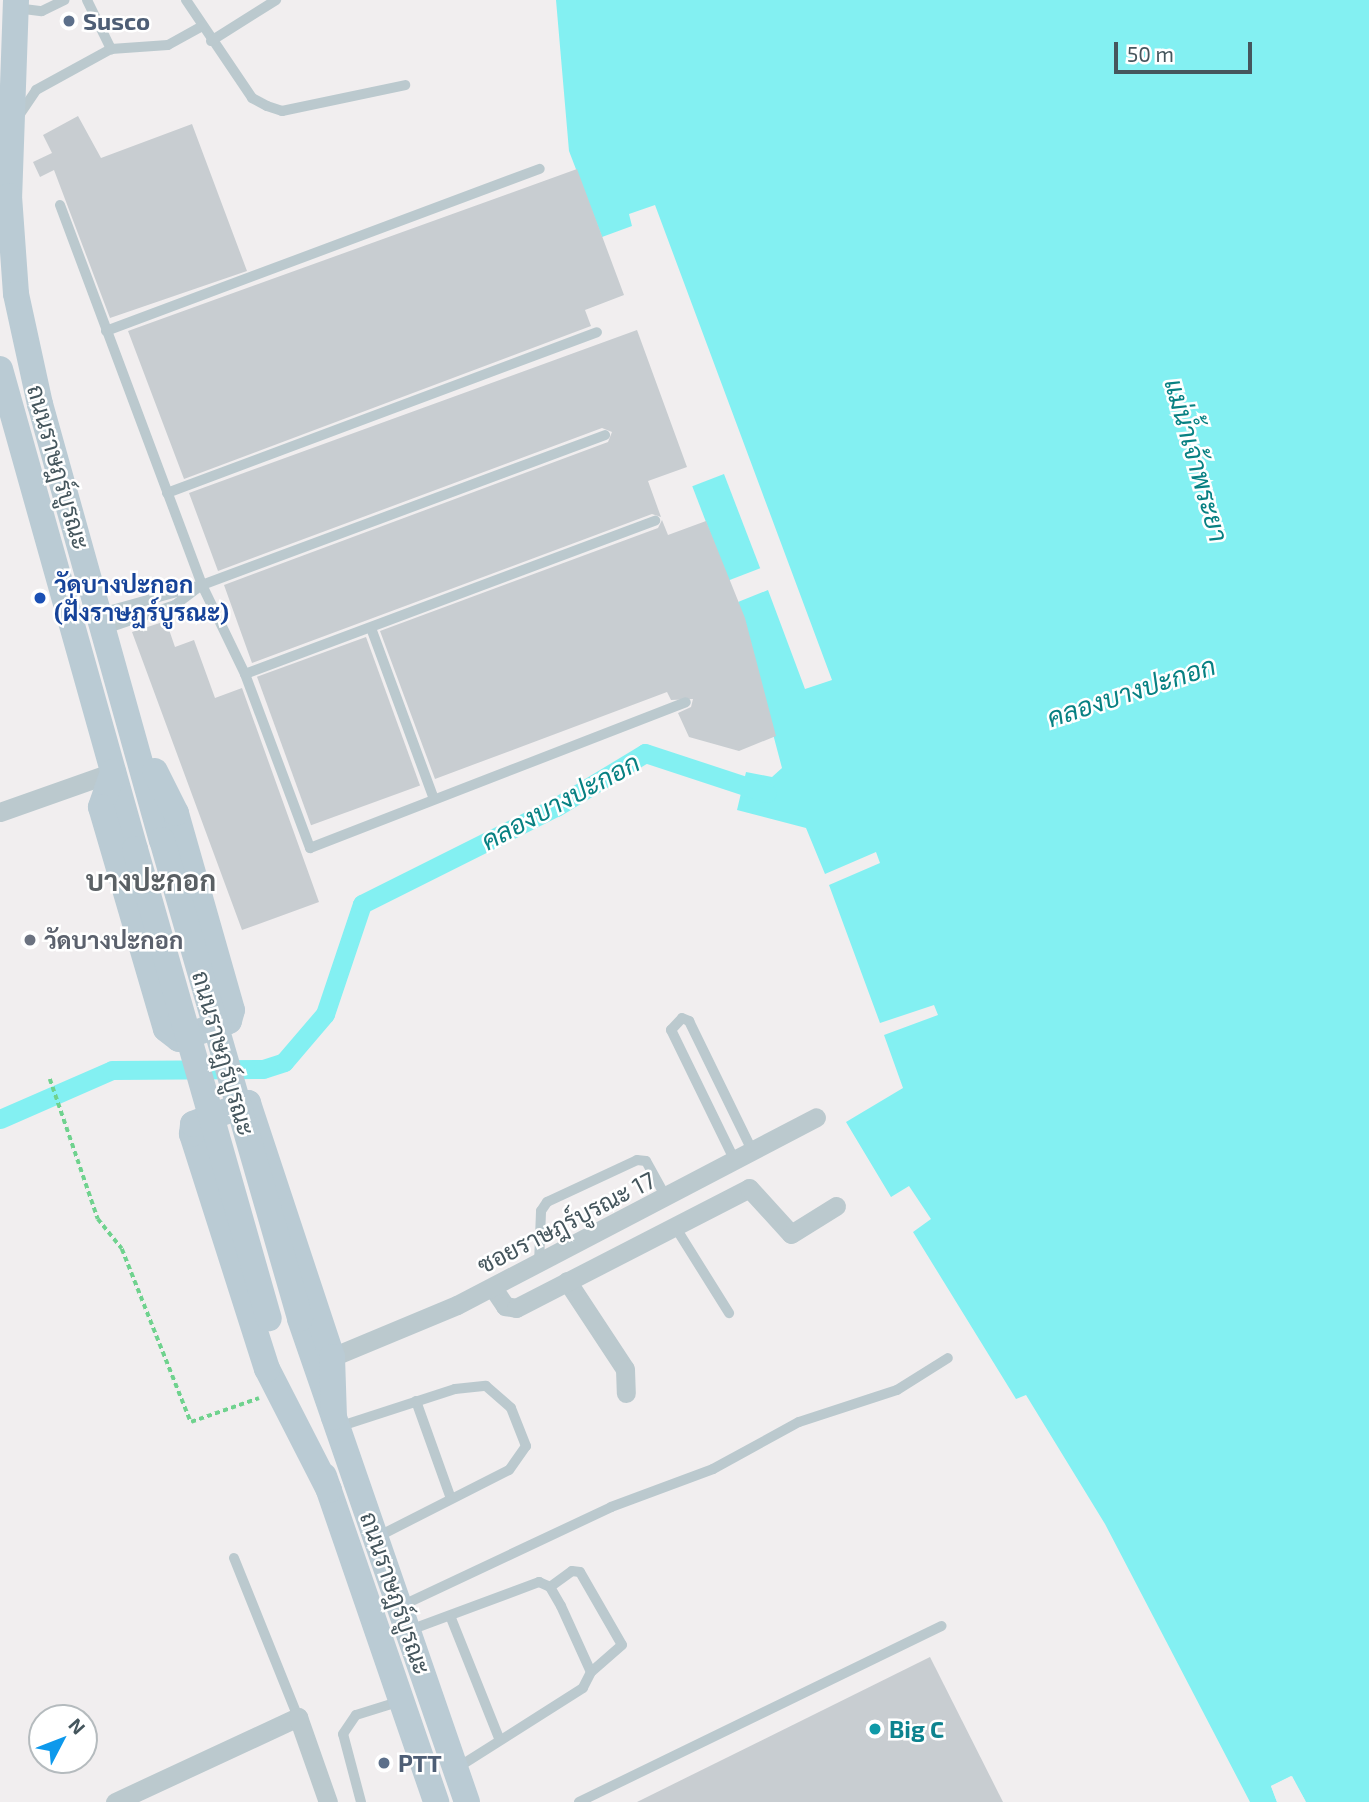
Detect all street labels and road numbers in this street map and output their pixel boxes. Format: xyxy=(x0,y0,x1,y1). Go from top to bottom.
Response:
street label: ถนนราษฎร์บูรณะ xyxy=(22,381,96,553)
street label: ถนนราษฎร์บูรณะ xyxy=(187,967,261,1139)
street label: ซอยราษฎร์บูรณะ 17 xyxy=(472,1165,660,1279)
street label: ถนนราษฎร์บูรณะ xyxy=(355,1508,437,1678)

